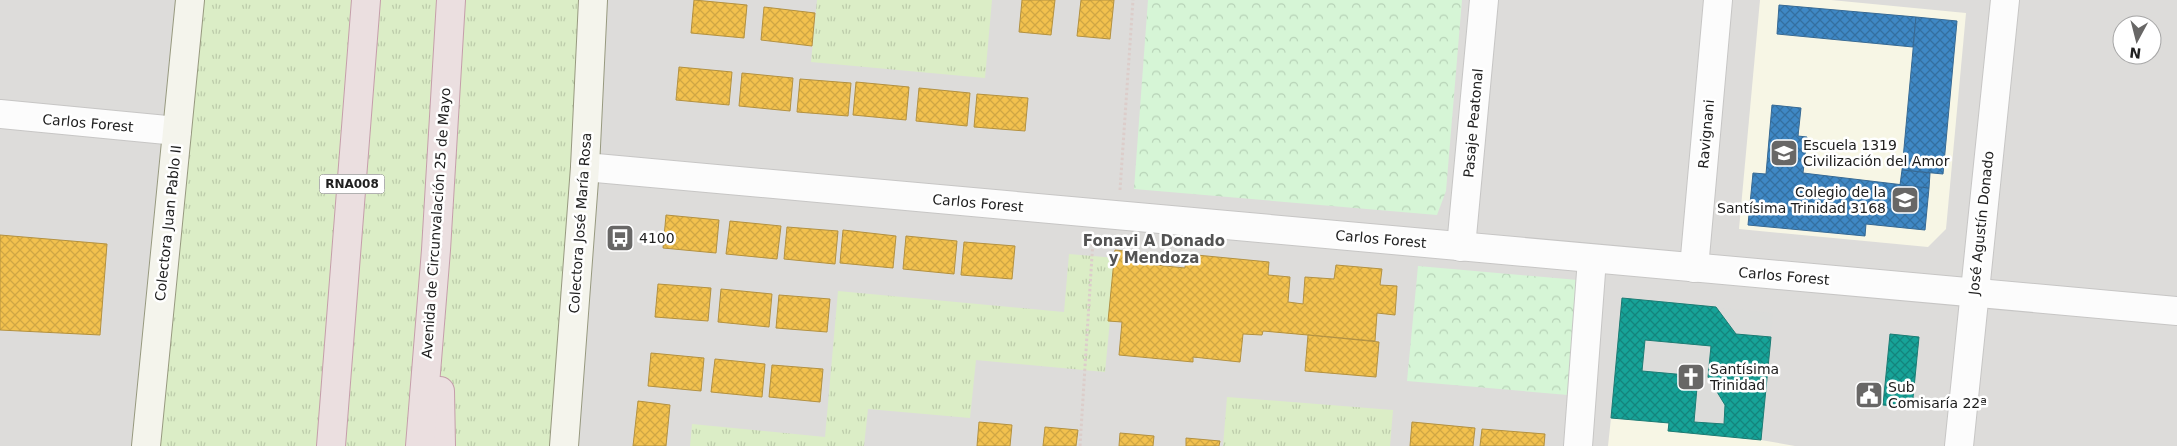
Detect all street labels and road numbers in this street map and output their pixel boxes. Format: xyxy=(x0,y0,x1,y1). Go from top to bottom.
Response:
street label: Pasaje Peatonal xyxy=(1460,68,1486,178)
street label: Avenida de Circunvalación 25 de Mayo xyxy=(419,87,453,359)
street label: Ravignani xyxy=(1695,99,1717,169)
street label: Carlos Forest xyxy=(42,111,135,135)
street label: Colectora José María Rosa xyxy=(566,132,594,314)
street label: Colectora Juan Pablo II xyxy=(152,144,184,302)
street label: José Agustín Donado xyxy=(1965,150,1997,297)
road number: RNA008 xyxy=(320,174,384,193)
street label: Carlos Forest xyxy=(932,191,1025,215)
street label: Carlos Forest xyxy=(1335,227,1428,251)
street label: Carlos Forest xyxy=(1738,264,1831,288)

